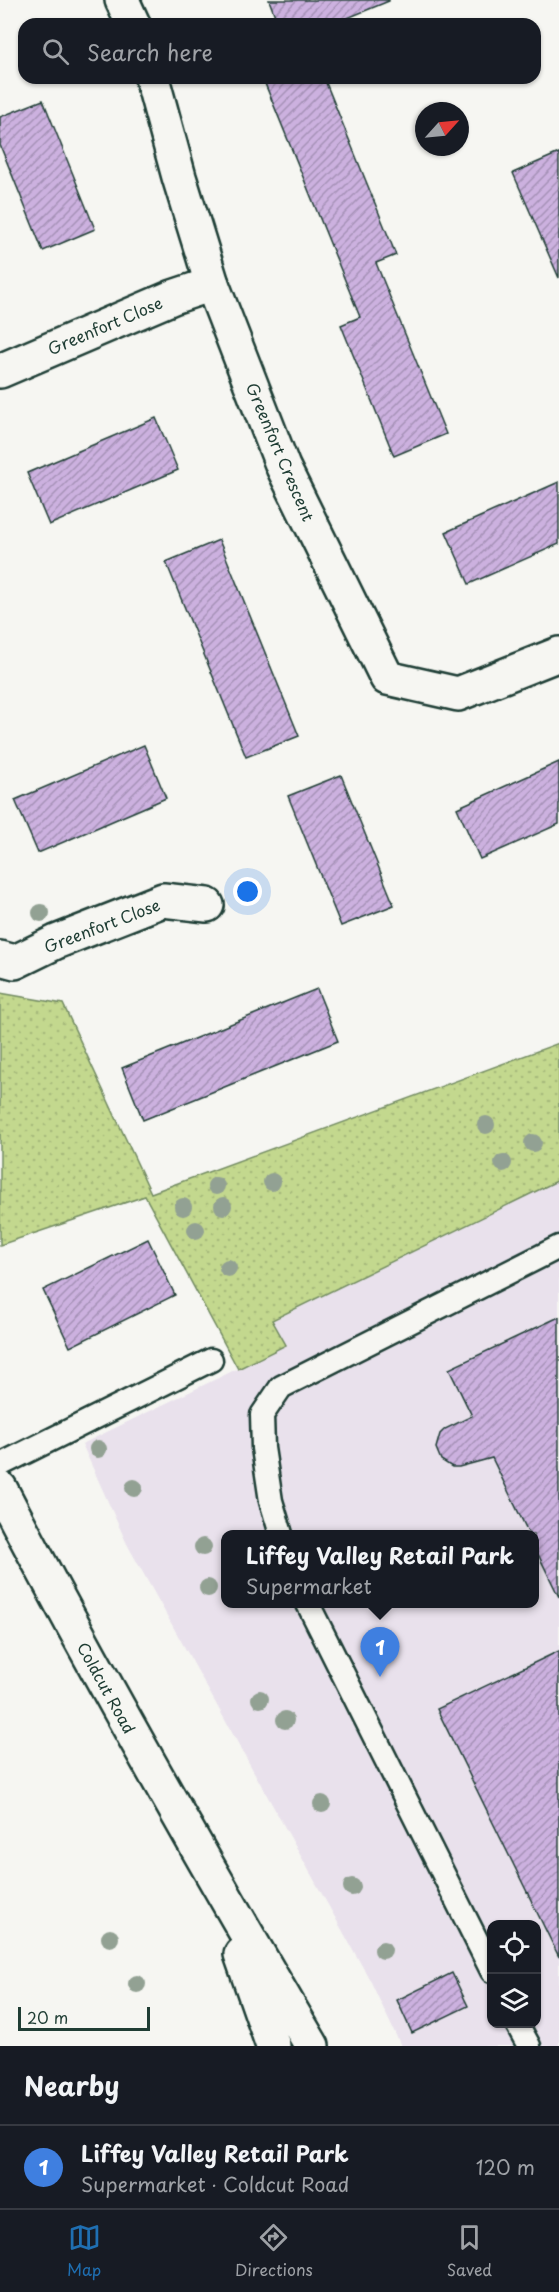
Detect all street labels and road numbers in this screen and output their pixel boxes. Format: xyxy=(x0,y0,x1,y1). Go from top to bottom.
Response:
street label: Greenfort Close xyxy=(43,290,166,360)
street label: Greenfort Crescent xyxy=(241,379,321,525)
street label: Greenfort Close xyxy=(40,892,163,958)
street label: Coldcut Road xyxy=(72,1637,142,1738)

